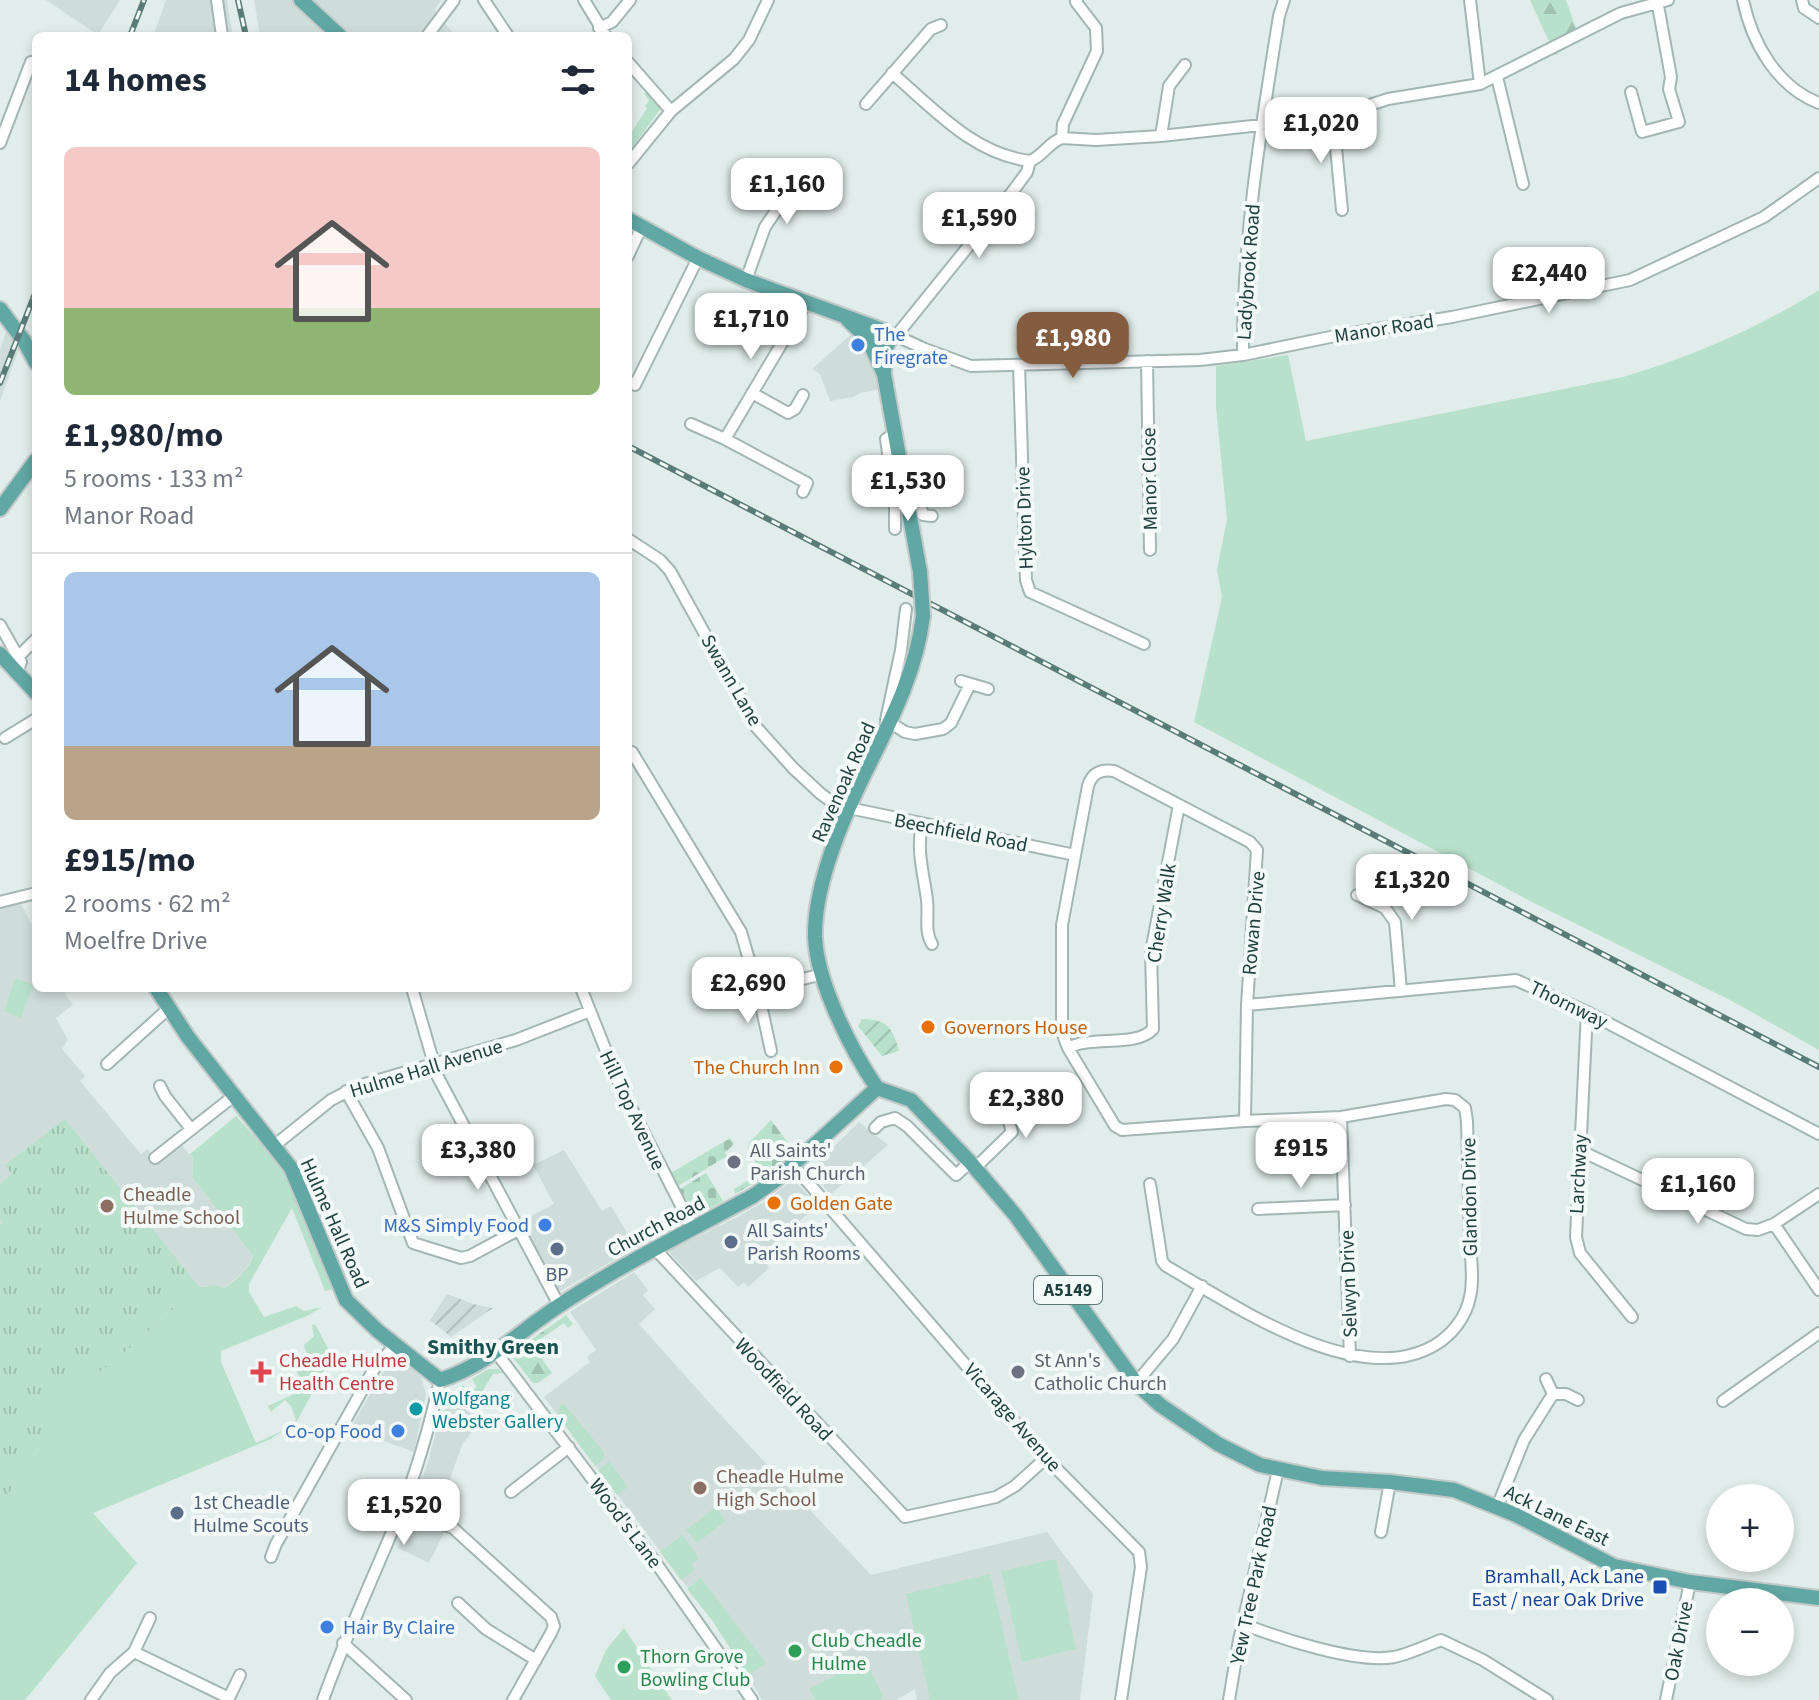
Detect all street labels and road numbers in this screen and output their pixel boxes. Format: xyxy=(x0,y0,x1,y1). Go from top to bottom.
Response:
street label: Ladybrook Road xyxy=(1230,203,1268,341)
street label: Manor Road xyxy=(1332,307,1436,351)
street label: Manor Close xyxy=(1135,427,1165,531)
street label: Hylton Drive xyxy=(1009,466,1041,570)
street label: Swann Lane xyxy=(694,630,769,732)
street label: Ravenoak Road xyxy=(805,718,883,847)
street label: Beechfield Road xyxy=(892,806,1030,860)
street label: Cherry Walk xyxy=(1140,861,1184,965)
street label: Rowan Drive xyxy=(1235,870,1273,976)
street label: Thornway xyxy=(1525,974,1613,1036)
street label: Hulme Hall Avenue xyxy=(346,1032,506,1106)
street label: Hill Top Avenue xyxy=(592,1046,672,1175)
street label: Larchway xyxy=(1563,1133,1595,1215)
street label: Glandon Drive xyxy=(1455,1137,1485,1257)
street label: Hulme Hall Road xyxy=(293,1154,375,1293)
street label: Church Road xyxy=(603,1189,710,1264)
street label: Selwyn Drive xyxy=(1333,1230,1365,1338)
road number: A5149 xyxy=(1034,1276,1102,1304)
street label: Woodfield Road xyxy=(728,1332,839,1448)
street label: Vicarage Avenue xyxy=(957,1357,1068,1478)
street label: Wood's Lane xyxy=(582,1473,668,1574)
street label: Ack Lane East xyxy=(1499,1478,1614,1554)
street label: Yew Tree Park Road xyxy=(1223,1503,1284,1668)
street label: Oak Drive xyxy=(1658,1599,1700,1683)

